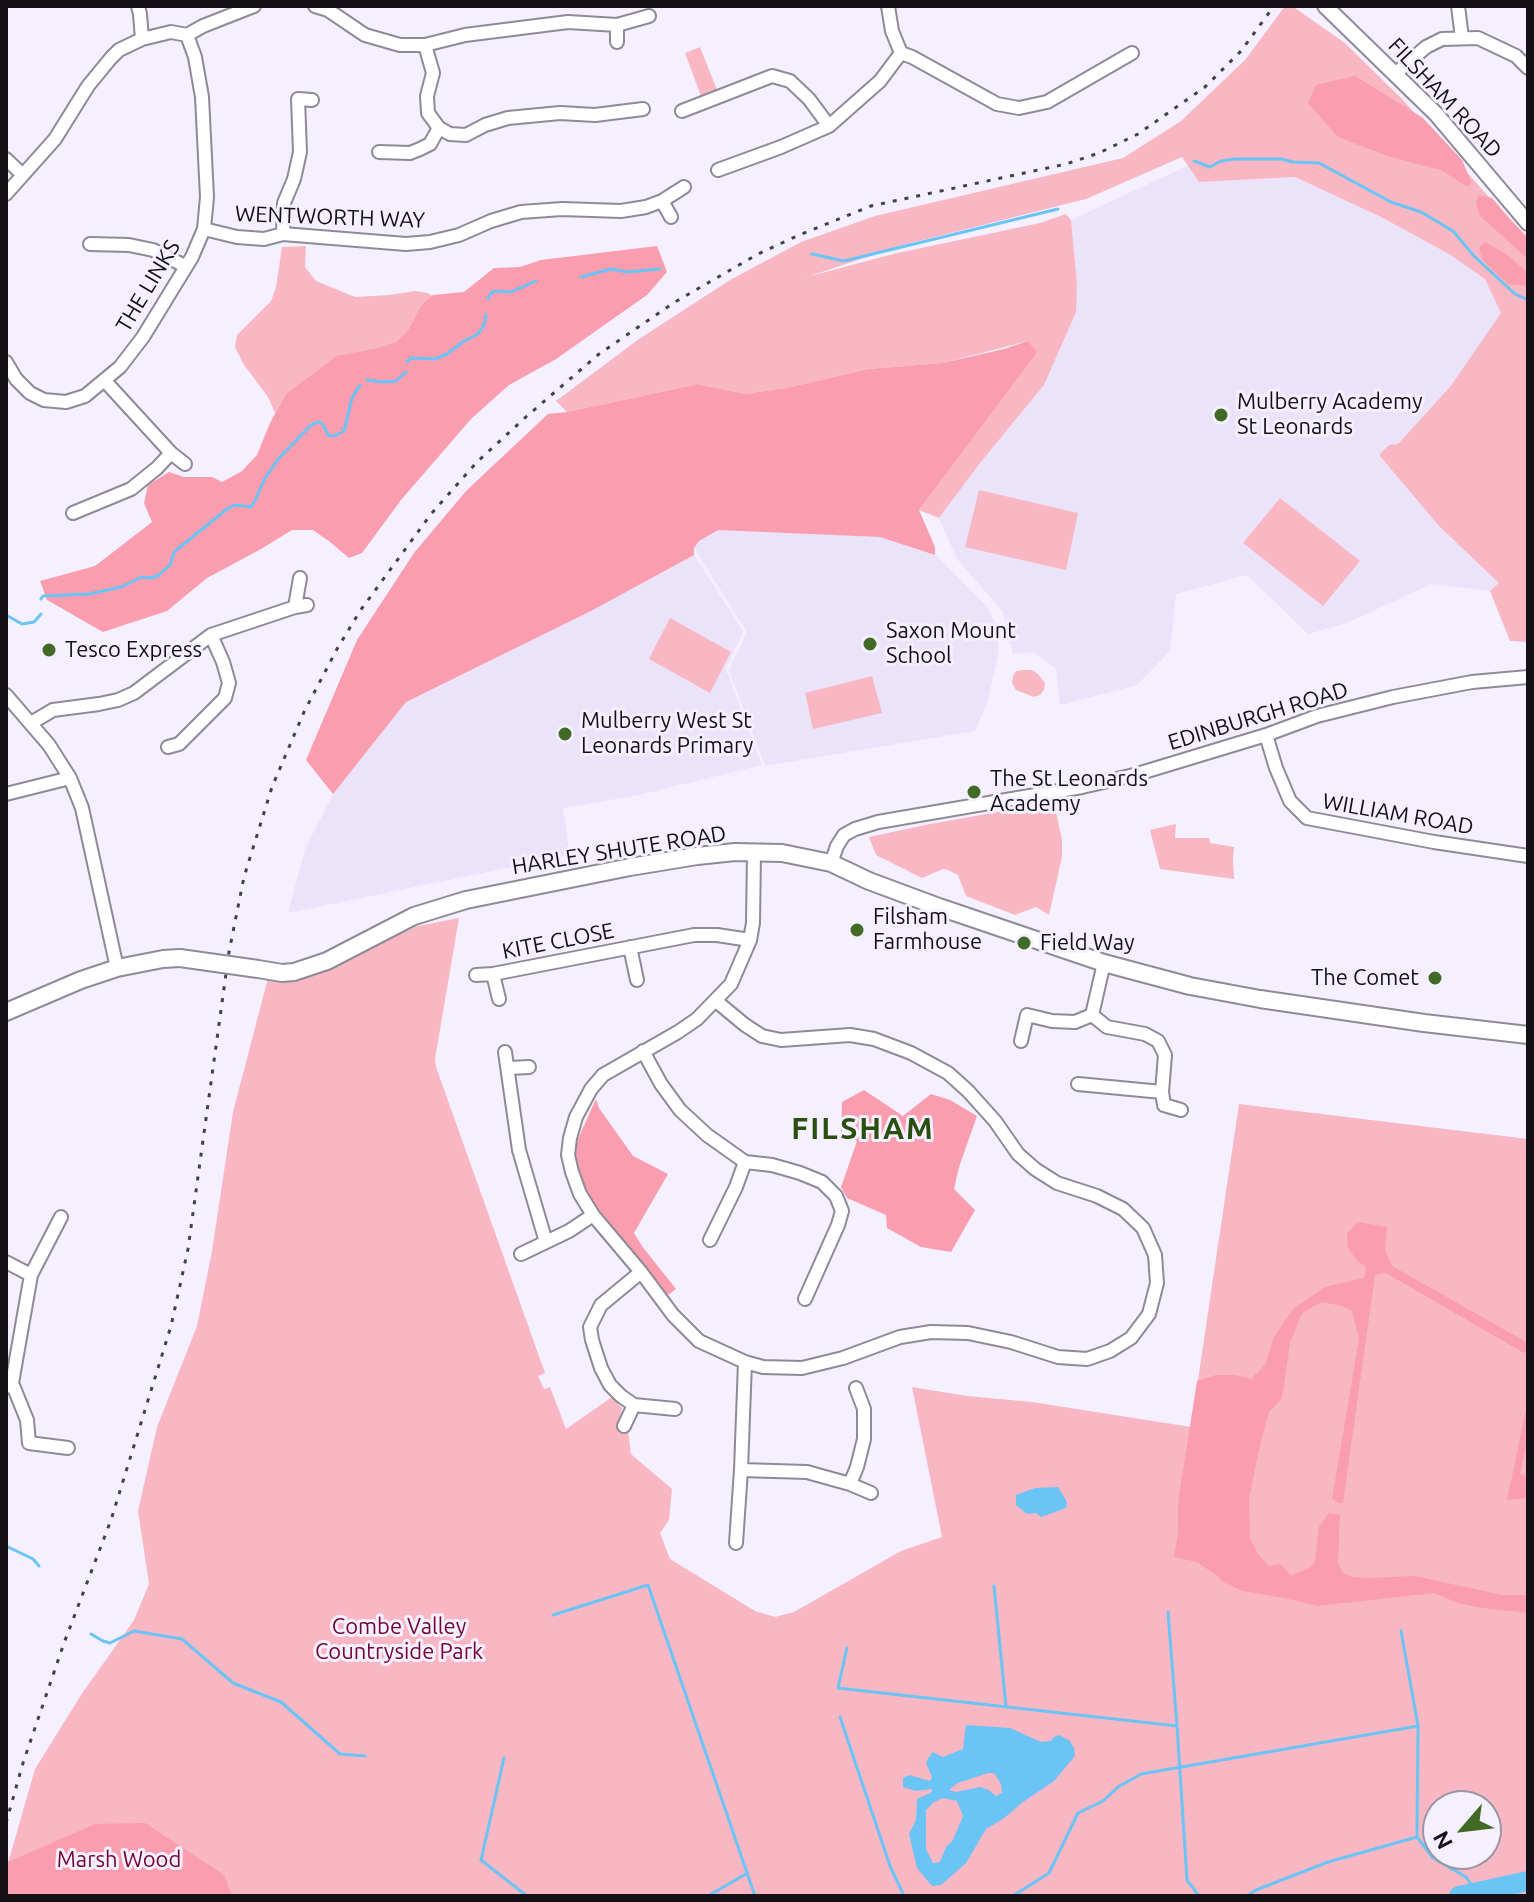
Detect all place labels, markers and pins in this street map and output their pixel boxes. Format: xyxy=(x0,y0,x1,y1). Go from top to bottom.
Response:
place label: Mulberry Academy St Leonards xyxy=(1237,389,1423,440)
marker: Mulberry Academy St Leonards xyxy=(1212,406,1230,424)
place label: Saxon Mount School xyxy=(886,618,1016,670)
marker: Saxon Mount School xyxy=(861,635,879,653)
place label: Tesco Express xyxy=(65,637,202,663)
marker: Tesco Express xyxy=(40,641,58,659)
place label: Mulberry West St Leonards Primary xyxy=(581,708,753,760)
marker: Mulberry West St Leonards Primary xyxy=(556,725,574,743)
place label: The St Leonards Academy xyxy=(990,766,1148,818)
marker: The St Leonards Academy xyxy=(965,783,983,801)
place label: Filsham Farmhouse xyxy=(873,904,982,956)
marker: Filsham Farmhouse xyxy=(848,921,866,939)
place label: Field Way xyxy=(1040,930,1135,956)
marker: Field Way xyxy=(1015,934,1033,952)
place label: The Comet xyxy=(1311,965,1419,991)
marker: The Comet xyxy=(1426,969,1444,987)

